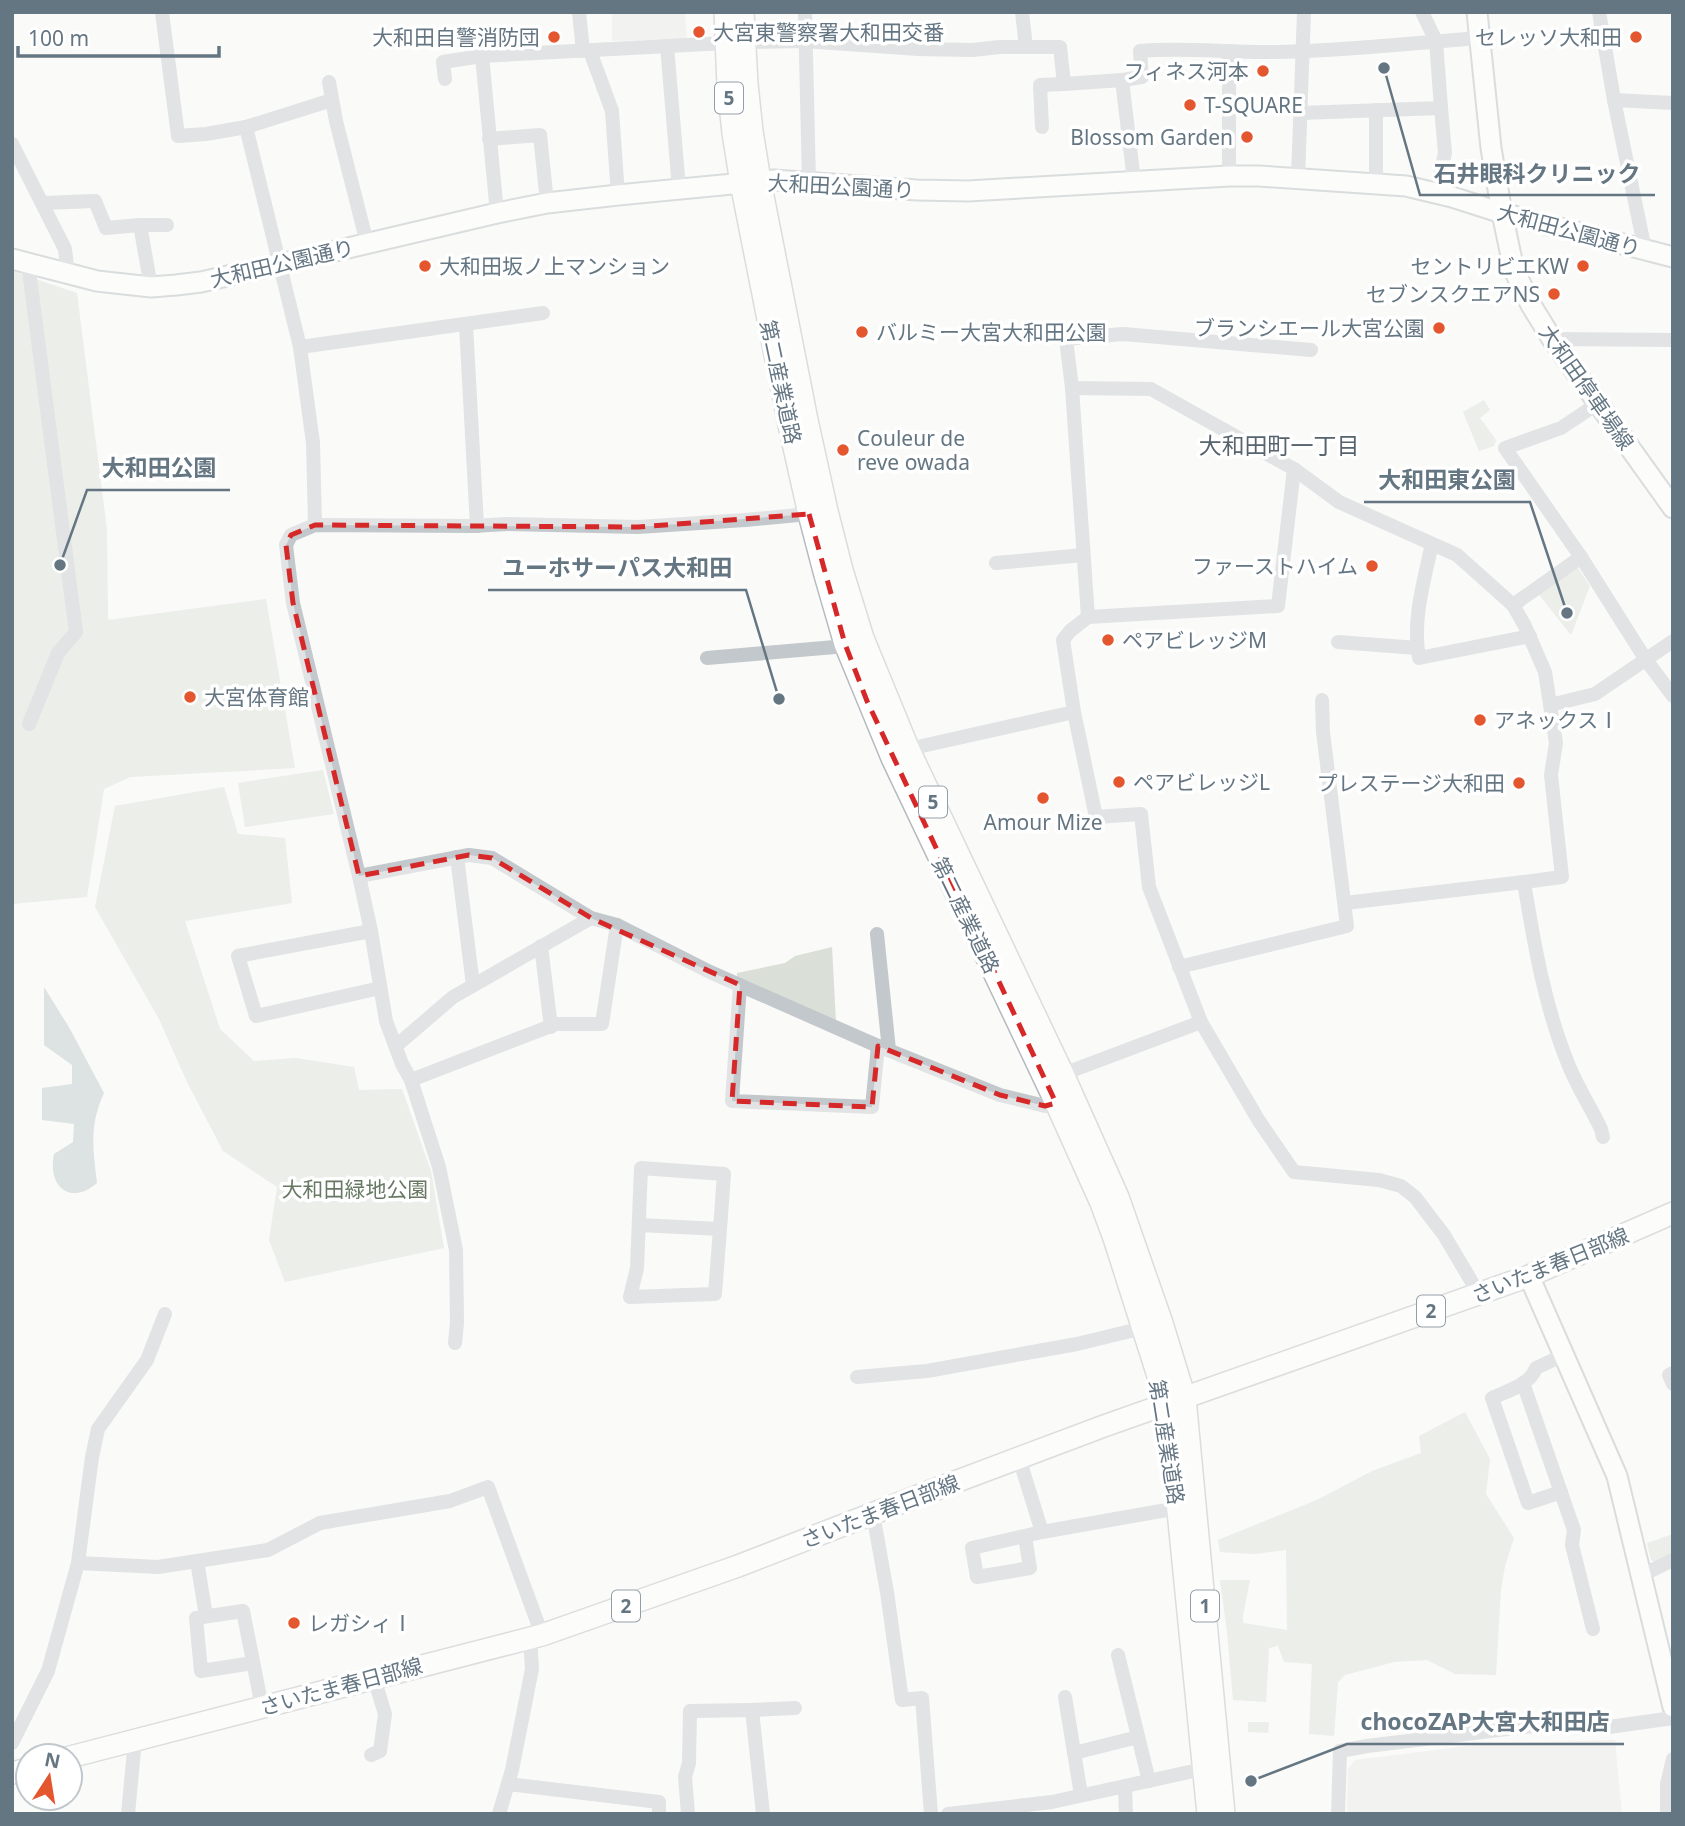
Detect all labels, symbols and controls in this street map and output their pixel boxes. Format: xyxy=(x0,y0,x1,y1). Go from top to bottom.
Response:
scale bar xyxy=(18,14,219,58)
place label: 大宮東警察署大和田交番 xyxy=(713,18,944,46)
place label: 大和田自警消防団 xyxy=(372,23,540,51)
place label: セレッソ大和田 xyxy=(1475,23,1622,51)
text: 100 m xyxy=(28,24,89,52)
marker: 大宮東警察署大和田交番 xyxy=(691,24,707,40)
marker: 大和田自警消防団 xyxy=(546,29,562,45)
marker: セレッソ大和田 xyxy=(1628,29,1644,45)
place label: フィネス河本 xyxy=(1123,57,1249,85)
marker: フィネス河本 xyxy=(1255,63,1271,79)
road number: 5 xyxy=(715,82,743,114)
place label: T-SQUARE xyxy=(1204,91,1303,119)
marker: T-SQUARE xyxy=(1182,97,1198,113)
place label: Blossom Garden xyxy=(1070,123,1233,151)
marker: Blossom Garden xyxy=(1239,129,1255,145)
callout: 石井眼科クリニック xyxy=(1420,151,1655,195)
text: 石井眼科クリニック xyxy=(1434,157,1641,189)
street label: 大和田公園通り xyxy=(767,168,915,204)
street label: 大和田公園通り xyxy=(1494,197,1644,263)
street label: 大和田公園通り xyxy=(207,233,357,293)
place label: 大和田坂ノ上マンション xyxy=(439,252,670,280)
place label: セントリビエKW xyxy=(1410,252,1569,280)
marker: 大和田坂ノ上マンション xyxy=(417,258,433,274)
marker: セントリビエKW xyxy=(1575,258,1591,274)
place label: セブンスクエアNS xyxy=(1366,280,1540,308)
marker: セブンスクエアNS xyxy=(1546,286,1562,302)
place label: ブランシエール大宮公園 xyxy=(1194,314,1425,342)
street label: 第二産業道路 xyxy=(754,317,808,447)
place label: バルミー大宮大和田公園 xyxy=(876,318,1107,346)
street label: 大和田停車場線 xyxy=(1533,319,1641,455)
marker: ブランシエール大宮公園 xyxy=(1431,320,1447,336)
marker: バルミー大宮大和田公園 xyxy=(854,324,870,340)
place label: Couleur de reve owada xyxy=(857,424,970,476)
district label: 大和田町一丁目 xyxy=(1199,429,1360,461)
marker: Couleur de reve owada xyxy=(835,442,851,458)
callout: 大和田公園 xyxy=(87,446,230,490)
text: 大和田公園 xyxy=(102,451,217,483)
callout: 大和田東公園 xyxy=(1364,458,1530,502)
text: 大和田東公園 xyxy=(1378,463,1516,495)
callout: ユーホサーパス大和田 xyxy=(488,546,746,590)
text: ユーホサーパス大和田 xyxy=(502,551,732,583)
place label: ファーストハイム xyxy=(1192,552,1358,580)
marker: ファーストハイム xyxy=(1364,558,1380,574)
place label: ペアビレッジM xyxy=(1122,626,1267,654)
marker: ペアビレッジM xyxy=(1100,632,1116,648)
place label: 大宮体育館 xyxy=(204,683,309,711)
marker: 大宮体育館 xyxy=(182,689,198,705)
place label: アネックスⅠ xyxy=(1494,706,1619,734)
marker: アネックスⅠ xyxy=(1472,712,1488,728)
place label: ペアビレッジL xyxy=(1133,768,1270,796)
place label: プレステージ大和田 xyxy=(1316,769,1505,797)
marker: ペアビレッジL xyxy=(1111,774,1127,790)
marker: プレステージ大和田 xyxy=(1511,775,1527,791)
road number: 5 xyxy=(919,786,947,818)
marker: Amour Mize xyxy=(1035,790,1051,806)
place label: Amour Mize xyxy=(983,808,1103,836)
street label: 第二産業道路 xyxy=(926,852,1006,978)
park label: 大和田緑地公園 xyxy=(282,1175,429,1203)
street label: さいたま春日部線 xyxy=(1467,1221,1633,1309)
road number: 2 xyxy=(1417,1296,1445,1326)
street label: 第二産業道路 xyxy=(1143,1378,1191,1506)
street label: さいたま春日部線 xyxy=(797,1468,963,1554)
road number: 2 xyxy=(612,1590,640,1622)
road number: 1 xyxy=(1191,1590,1219,1622)
place label: レガシィⅠ xyxy=(308,1609,413,1637)
marker: レガシィⅠ xyxy=(286,1615,302,1631)
street label: さいたま春日部線 xyxy=(257,1651,425,1721)
callout: chocoZAP大宮大和田店 xyxy=(1347,1700,1624,1744)
text: chocoZAP大宮大和田店 xyxy=(1361,1705,1609,1737)
north arrow xyxy=(14,1742,84,1812)
text: N xyxy=(42,1746,63,1775)

